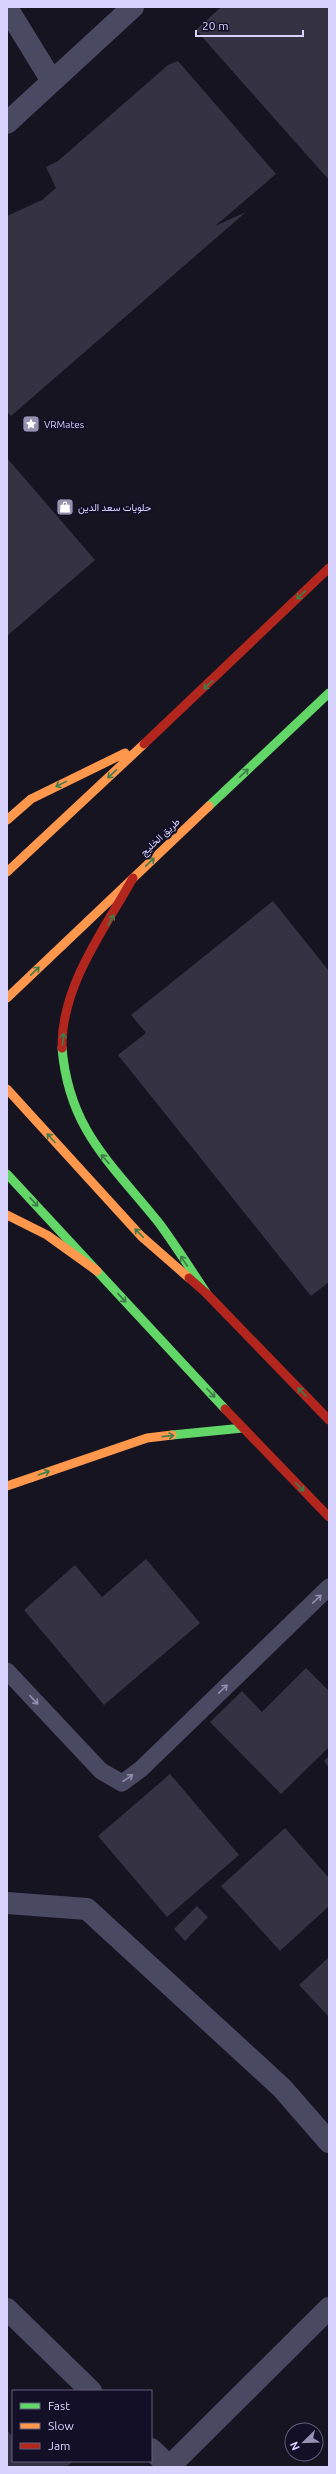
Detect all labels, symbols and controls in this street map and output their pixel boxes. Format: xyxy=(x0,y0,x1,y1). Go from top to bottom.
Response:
scale bar xyxy=(196,12,303,38)
text: 20 m xyxy=(202,19,229,32)
place icon: VRMates xyxy=(21,414,41,434)
place label: VRMates xyxy=(44,419,84,430)
shop icon: حلويات سعد الدين xyxy=(55,497,75,517)
place label: حلويات سعد الدين xyxy=(78,502,152,514)
one-way arrow xyxy=(296,590,306,600)
one-way arrow xyxy=(203,680,213,689)
one-way arrow xyxy=(239,768,249,778)
one-way arrow xyxy=(108,769,118,778)
one-way arrow xyxy=(55,781,67,788)
street label: طريق الخليج xyxy=(138,816,183,859)
one-way arrow xyxy=(145,857,155,867)
one-way arrow xyxy=(107,914,115,926)
one-way arrow xyxy=(30,966,40,976)
one-way arrow xyxy=(60,1033,67,1046)
one-way arrow xyxy=(47,1133,56,1143)
one-way arrow xyxy=(100,1154,109,1164)
one-way arrow xyxy=(29,1197,38,1208)
one-way arrow xyxy=(134,1228,144,1238)
one-way arrow xyxy=(180,1256,188,1267)
one-way arrow xyxy=(117,1293,127,1303)
one-way arrow xyxy=(297,1387,307,1397)
one-way arrow xyxy=(206,1388,215,1398)
one-way arrow xyxy=(161,1432,174,1439)
one-way arrow xyxy=(37,1469,49,1477)
one-way arrow xyxy=(295,1482,305,1492)
one-way arrow xyxy=(312,1594,322,1604)
one-way arrow xyxy=(218,1684,228,1694)
one-way arrow xyxy=(29,1695,39,1705)
one-way arrow xyxy=(123,1774,134,1782)
legend xyxy=(12,2390,152,2462)
text: Fast xyxy=(48,2399,70,2412)
text: Slow xyxy=(48,2419,74,2432)
north arrow xyxy=(284,2422,324,2462)
text: Jam xyxy=(48,2439,70,2452)
text: N xyxy=(288,2440,302,2452)

